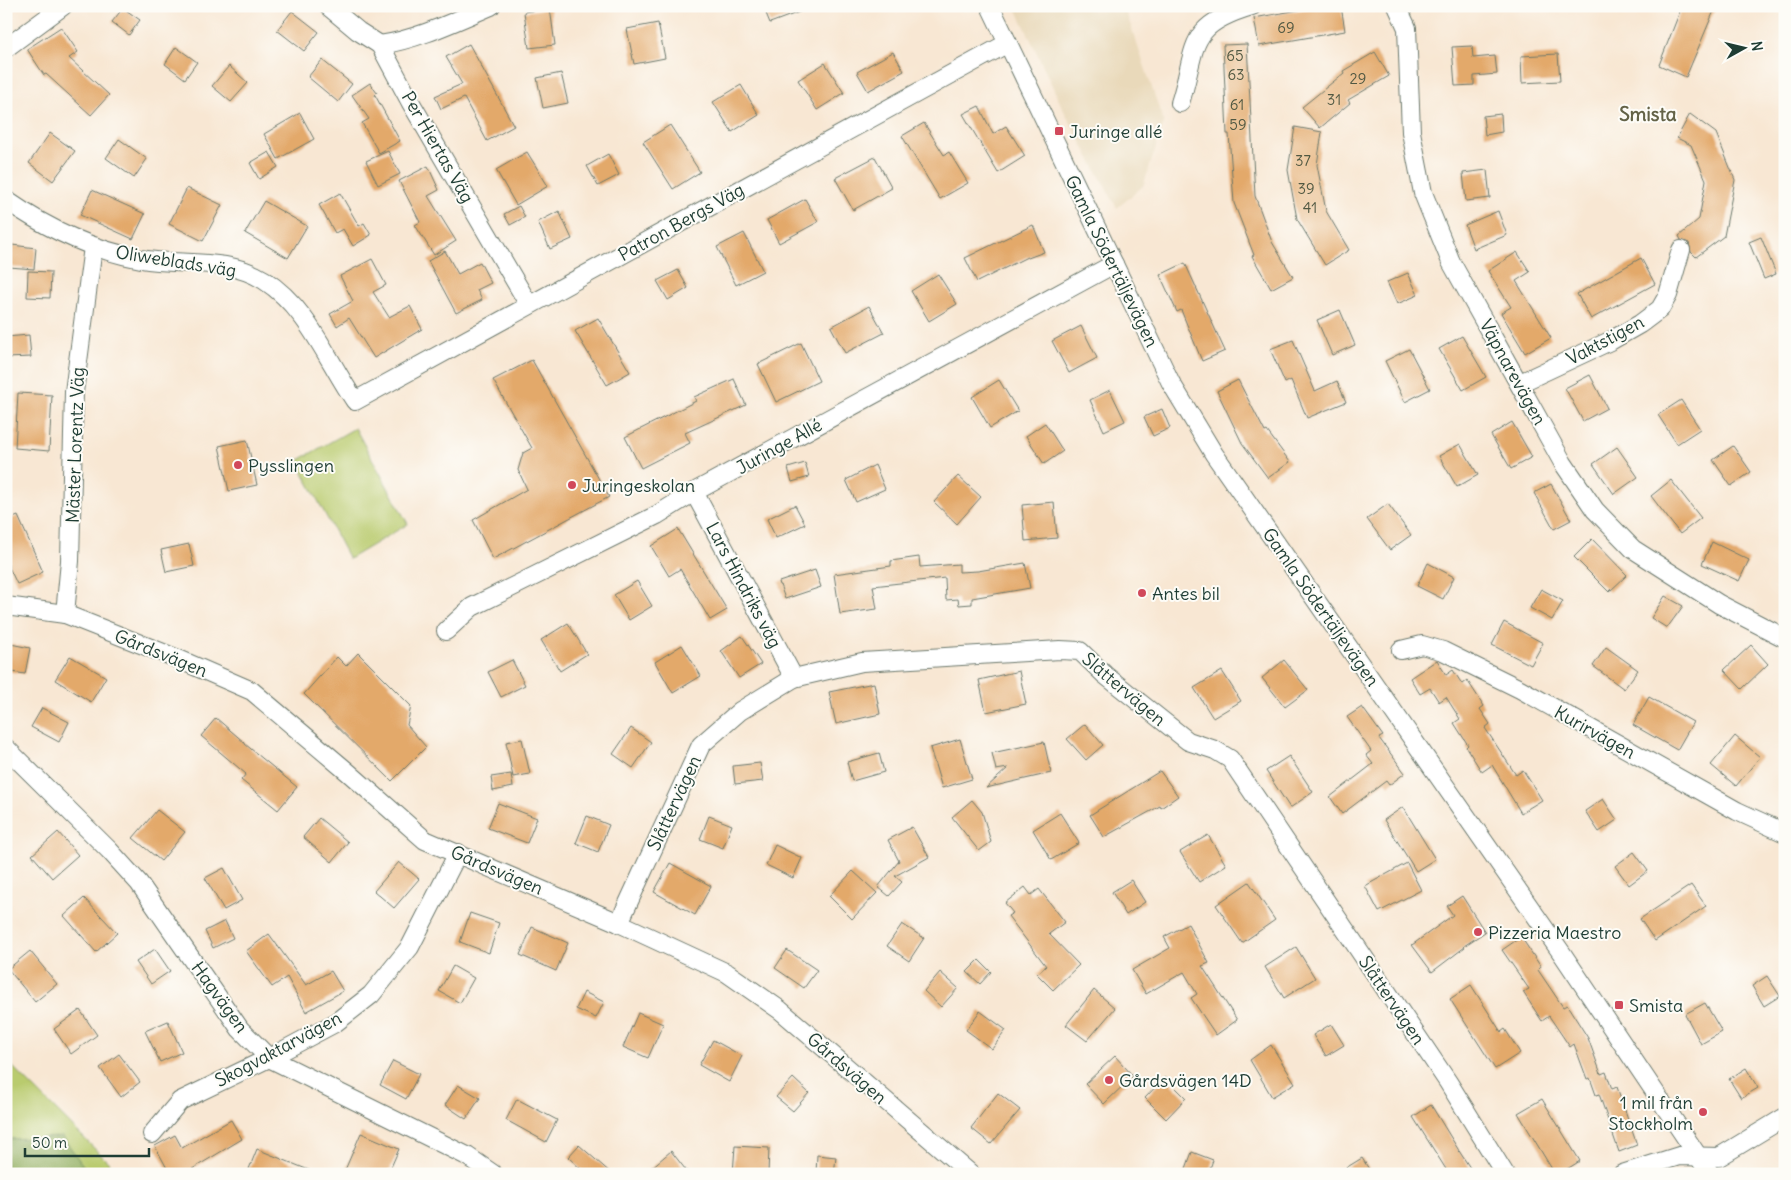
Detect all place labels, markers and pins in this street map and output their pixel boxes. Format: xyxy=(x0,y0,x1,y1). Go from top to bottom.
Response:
place label: Juringe allé xyxy=(1069,120,1163,143)
marker: Juringe allé xyxy=(1053,125,1065,137)
place label: Pysslingen xyxy=(248,454,334,477)
marker: Pysslingen xyxy=(232,459,244,471)
place label: Juringeskolan xyxy=(582,474,695,497)
marker: Juringeskolan xyxy=(566,479,578,491)
place label: Antes bil xyxy=(1152,582,1220,605)
marker: Antes bil xyxy=(1136,587,1148,599)
place label: Pizzeria Maestro xyxy=(1488,921,1621,944)
marker: Pizzeria Maestro xyxy=(1472,926,1484,938)
place label: Smista xyxy=(1629,994,1683,1017)
marker: Smista xyxy=(1613,999,1625,1011)
place label: Gårdsvägen 14D xyxy=(1119,1069,1252,1092)
marker: Gårdsvägen 14D xyxy=(1103,1074,1115,1086)
place label: 1 mil från Stockholm xyxy=(1608,1091,1693,1135)
marker: 1 mil från Stockholm xyxy=(1697,1106,1709,1118)

